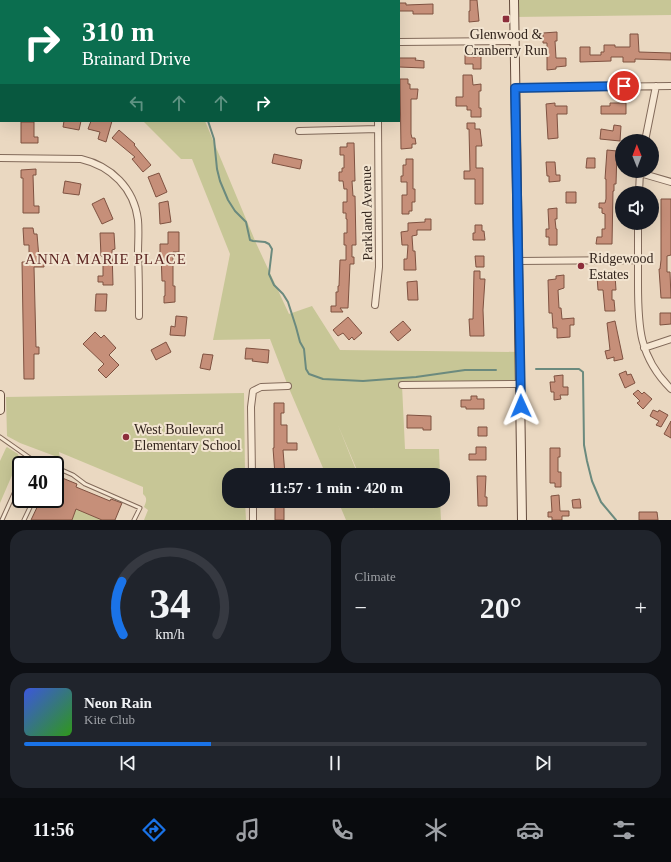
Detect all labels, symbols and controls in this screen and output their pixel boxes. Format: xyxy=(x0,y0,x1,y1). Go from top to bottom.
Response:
marker: Glenwood & Cranberry Run xyxy=(501,14,511,24)
icon: right xyxy=(16,16,68,68)
text: 310 m xyxy=(82,16,154,47)
place label: Glenwood & Cranberry Run xyxy=(464,27,548,58)
text: Brainard Drive xyxy=(82,49,190,69)
pin xyxy=(607,69,641,103)
icon: arrive xyxy=(613,75,635,97)
icon: left xyxy=(126,92,148,114)
icon: ahead xyxy=(168,92,190,114)
icon: ahead xyxy=(210,92,232,114)
icon: right xyxy=(252,92,274,114)
north arrow xyxy=(615,134,659,178)
map controls xyxy=(615,134,659,230)
street label: Parkland Avenue xyxy=(359,165,375,261)
button: sound xyxy=(615,186,659,230)
district label: ANNA MARIE PLACE xyxy=(25,251,187,267)
place label: Ridgewood Estates xyxy=(589,251,654,282)
marker: Ridgewood Estates xyxy=(576,261,586,271)
position arrow xyxy=(500,385,542,427)
place label: West Boulevard Elementary School xyxy=(134,422,241,453)
marker: West Boulevard Elementary School xyxy=(121,432,131,442)
speed limit sign: 40 xyxy=(12,456,64,508)
text: 11:57 · 1 min · 420 m xyxy=(269,480,403,496)
text: Climate xyxy=(355,569,396,584)
text: 34 xyxy=(149,580,191,626)
text: 20° xyxy=(480,591,522,624)
text: − xyxy=(355,595,367,620)
text: + xyxy=(635,595,647,620)
text: km/h xyxy=(156,625,185,641)
text: Neon Rain xyxy=(84,695,152,711)
text: Kite Club xyxy=(84,712,135,727)
icon: previous xyxy=(117,752,139,774)
icon: pause xyxy=(324,752,346,774)
icon: next xyxy=(532,752,554,774)
icon: directions xyxy=(140,816,168,844)
icon: music xyxy=(234,816,262,844)
icon: phone xyxy=(328,816,356,844)
icon: climate xyxy=(422,816,450,844)
icon: car xyxy=(516,816,544,844)
icon: filters xyxy=(610,816,638,844)
text: 11:56 xyxy=(33,820,74,840)

